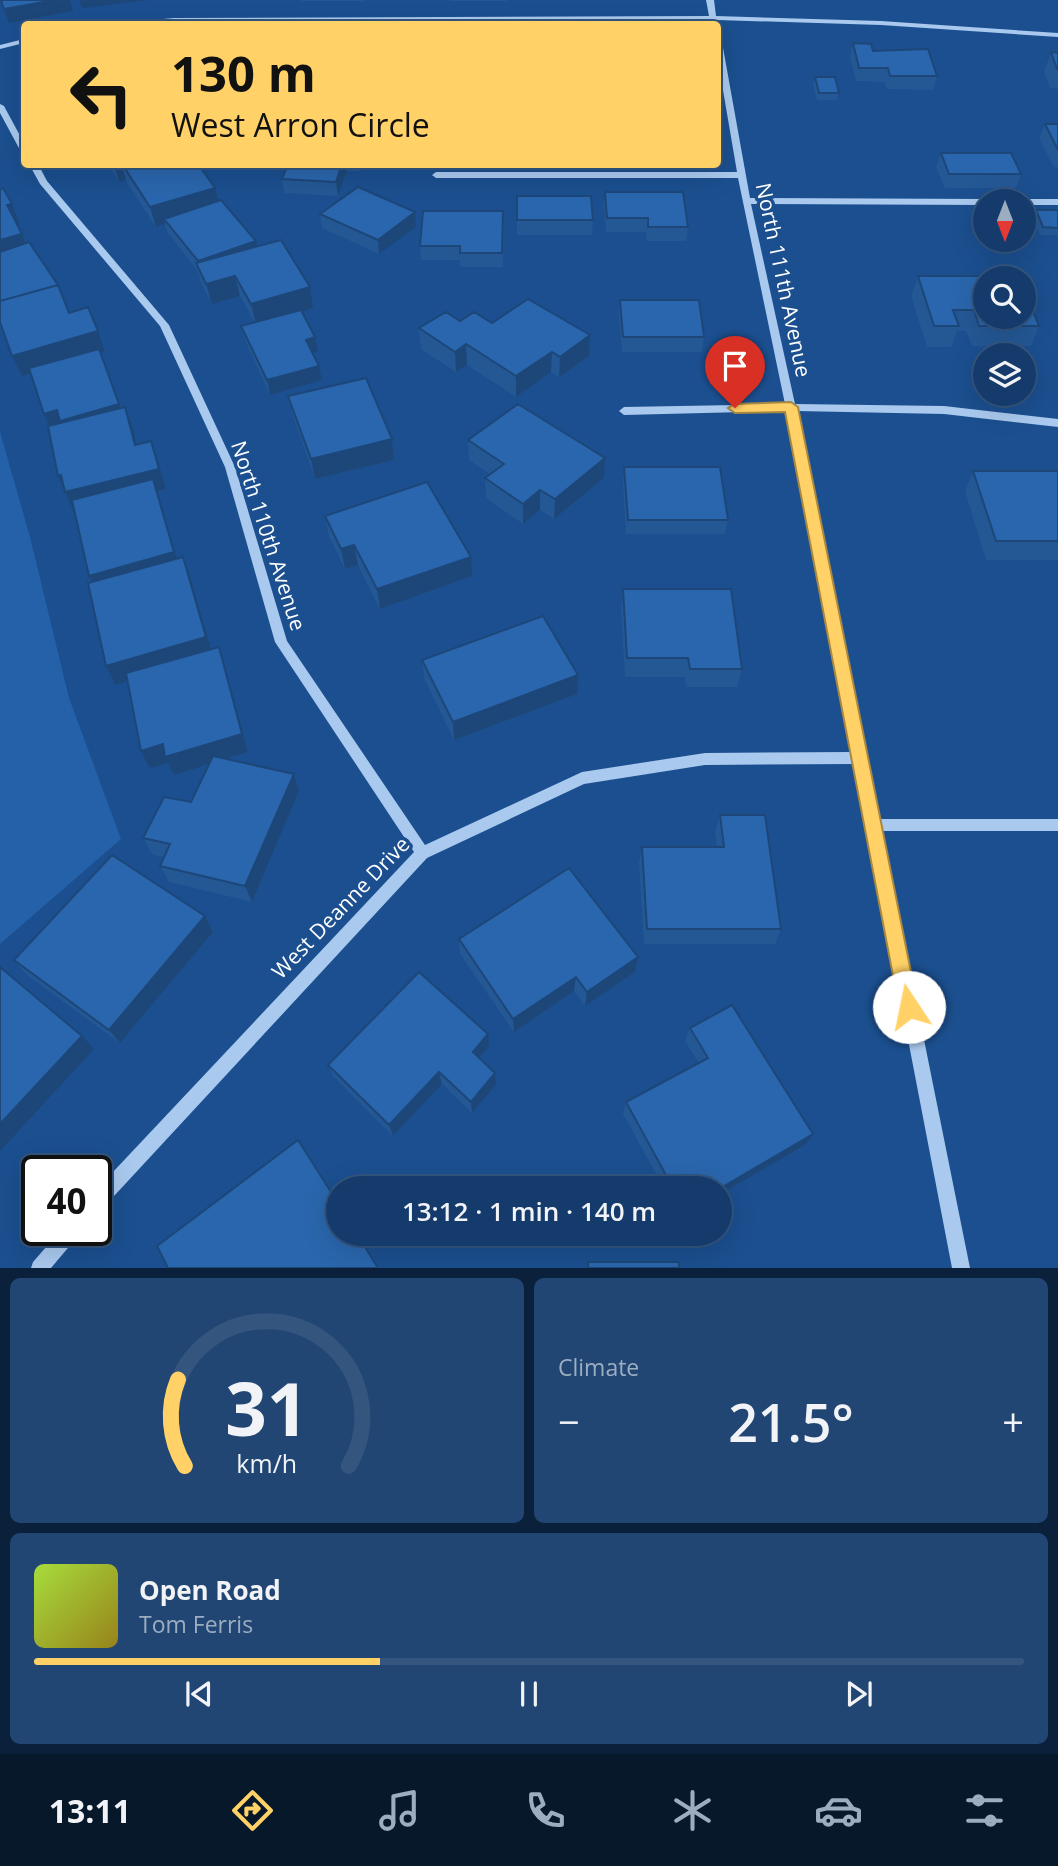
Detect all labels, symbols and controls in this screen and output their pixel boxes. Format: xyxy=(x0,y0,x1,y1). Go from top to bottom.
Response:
text: 130 m xyxy=(171,40,316,106)
icon: left xyxy=(56,49,147,140)
text: West Arron Circle xyxy=(171,103,430,146)
street label: North 111th Avenue xyxy=(750,180,818,379)
north arrow xyxy=(973,189,1036,252)
map controls xyxy=(973,189,1036,406)
button: search xyxy=(973,266,1036,329)
pin xyxy=(705,336,765,408)
button: layers xyxy=(973,343,1036,406)
icon: arrive xyxy=(716,347,754,385)
street label: North 110th Avenue xyxy=(225,437,313,634)
street label: West Deanne Drive xyxy=(265,830,415,984)
position arrow xyxy=(872,970,946,1044)
speed limit sign: 40 xyxy=(21,1155,112,1246)
text: 13:12 · 1 min · 140 m xyxy=(402,1193,656,1229)
text: Climate xyxy=(558,1351,639,1383)
text: 31 xyxy=(225,1359,309,1458)
text: 21.5° xyxy=(728,1386,854,1457)
text: − xyxy=(558,1395,580,1447)
text: + xyxy=(1002,1395,1024,1447)
text: km/h xyxy=(237,1446,297,1480)
text: Open Road xyxy=(139,1572,281,1608)
text: Tom Ferris xyxy=(139,1608,253,1640)
icon: previous xyxy=(180,1675,218,1713)
icon: pause xyxy=(510,1675,548,1713)
icon: next xyxy=(840,1675,878,1713)
icon: directions xyxy=(228,1786,277,1835)
icon: music xyxy=(375,1786,424,1835)
icon: phone xyxy=(521,1786,570,1835)
icon: climate xyxy=(668,1786,717,1835)
icon: car xyxy=(814,1786,863,1835)
icon: filters xyxy=(960,1786,1009,1835)
text: 13:11 xyxy=(49,1789,131,1832)

